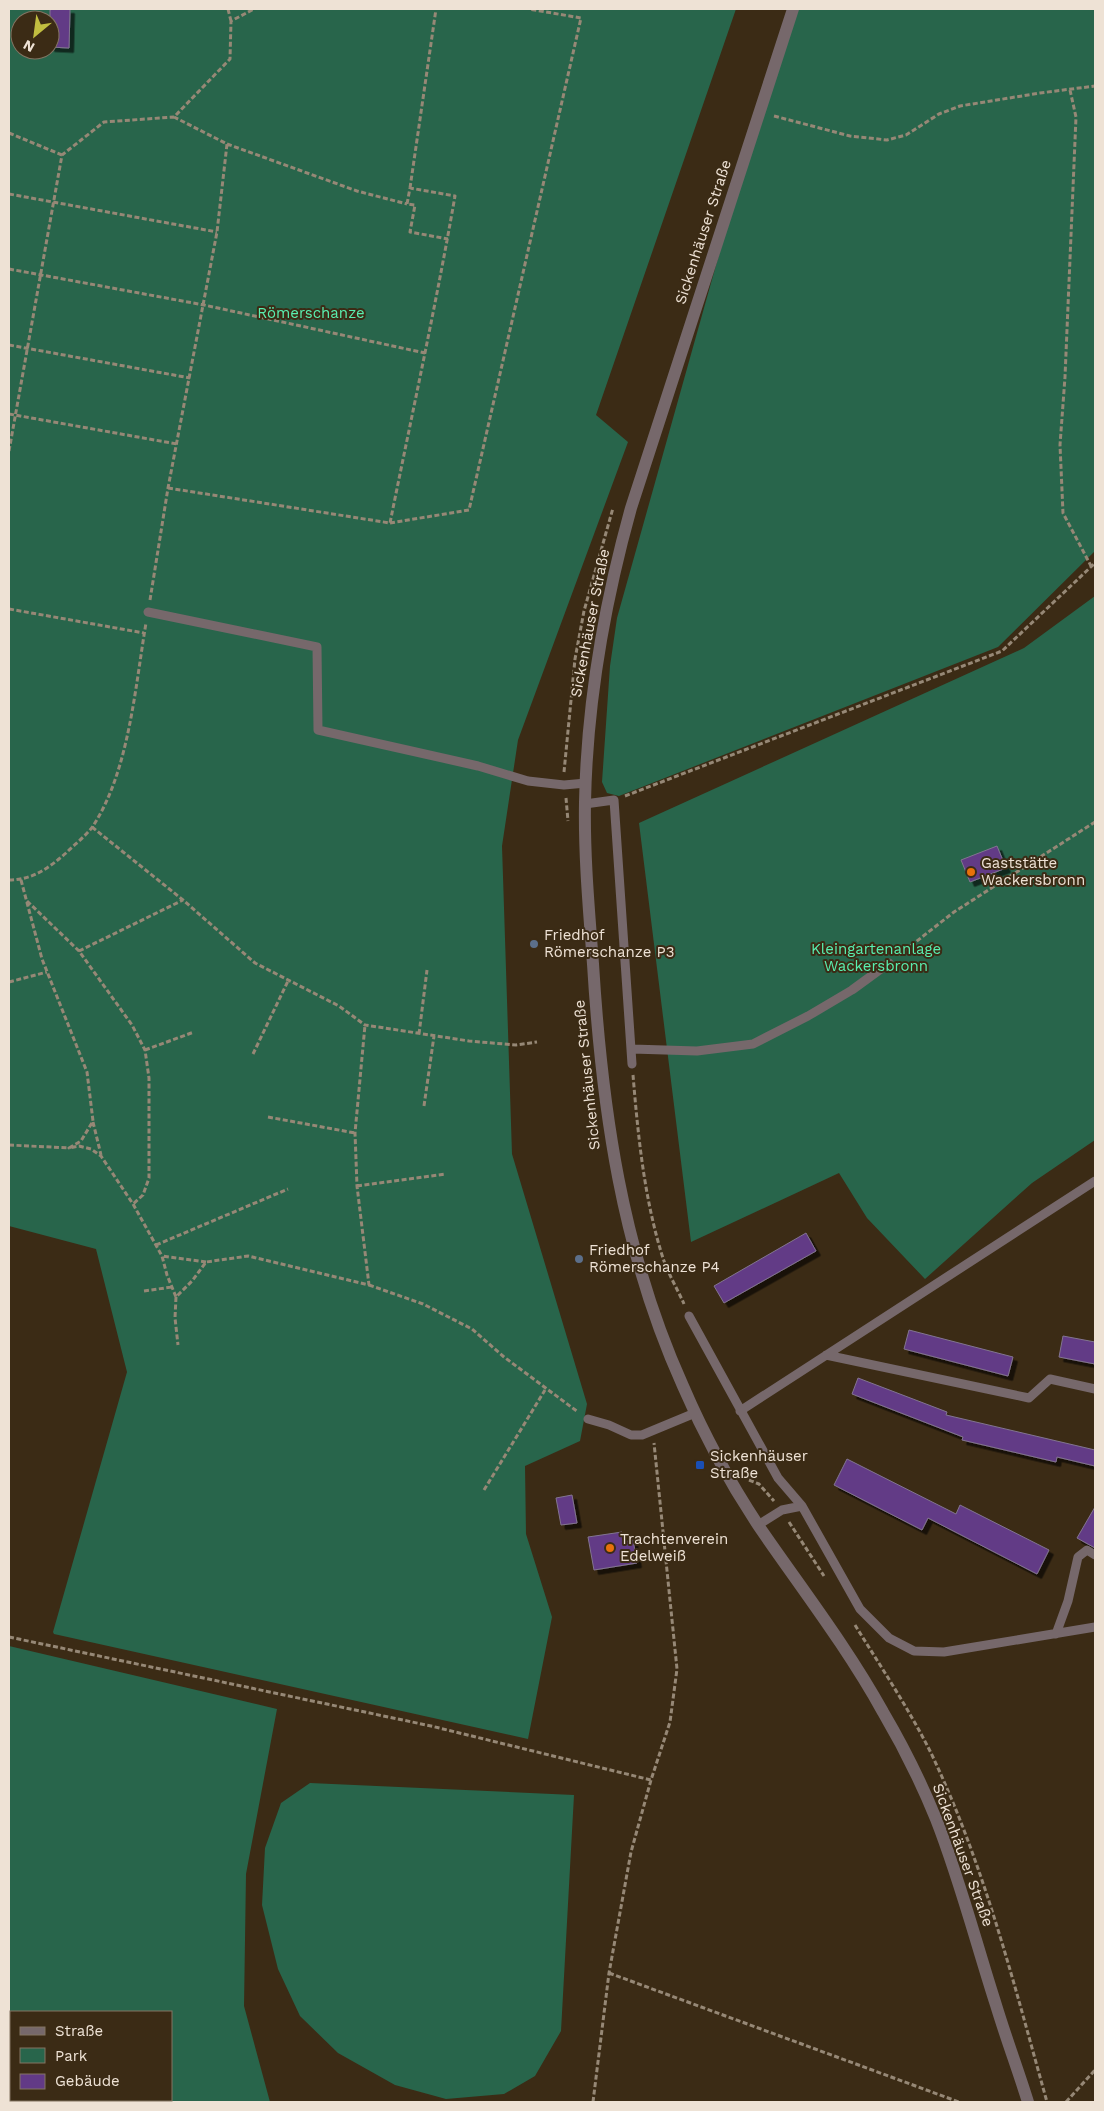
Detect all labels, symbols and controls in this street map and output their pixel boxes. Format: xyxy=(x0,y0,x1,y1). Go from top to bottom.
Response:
north arrow xyxy=(10,10,60,60)
text: N xyxy=(20,37,37,56)
street label: Sickenhäuser Straße xyxy=(671,158,735,306)
park label: Römerschanze xyxy=(257,304,365,322)
street label: Sickenhäuser Straße xyxy=(567,547,613,699)
place label: Gaststätte Wackersbronn xyxy=(981,854,1085,889)
marker: Gaststätte Wackersbronn xyxy=(965,866,977,878)
place label: Friedhof Römerschanze P3 xyxy=(544,926,674,961)
marker: Friedhof Römerschanze P3 xyxy=(528,938,540,950)
park label: Kleingartenanlage Wackersbronn xyxy=(811,940,941,975)
street label: Sickenhäuser Straße xyxy=(570,999,604,1151)
place label: Friedhof Römerschanze P4 xyxy=(589,1241,720,1276)
marker: Friedhof Römerschanze P4 xyxy=(573,1253,585,1265)
place label: Sickenhäuser Straße xyxy=(710,1447,808,1482)
marker: Sickenhäuser Straße xyxy=(694,1459,706,1471)
place label: Trachtenverein Edelweiß xyxy=(620,1530,728,1565)
marker: Trachtenverein Edelweiß xyxy=(604,1542,616,1554)
street label: Sickenhäuser Straße xyxy=(929,1781,997,1929)
legend xyxy=(10,2011,172,2101)
text: Straße xyxy=(55,2022,103,2040)
text: Park xyxy=(55,2047,88,2065)
text: Gebäude xyxy=(55,2072,120,2090)

